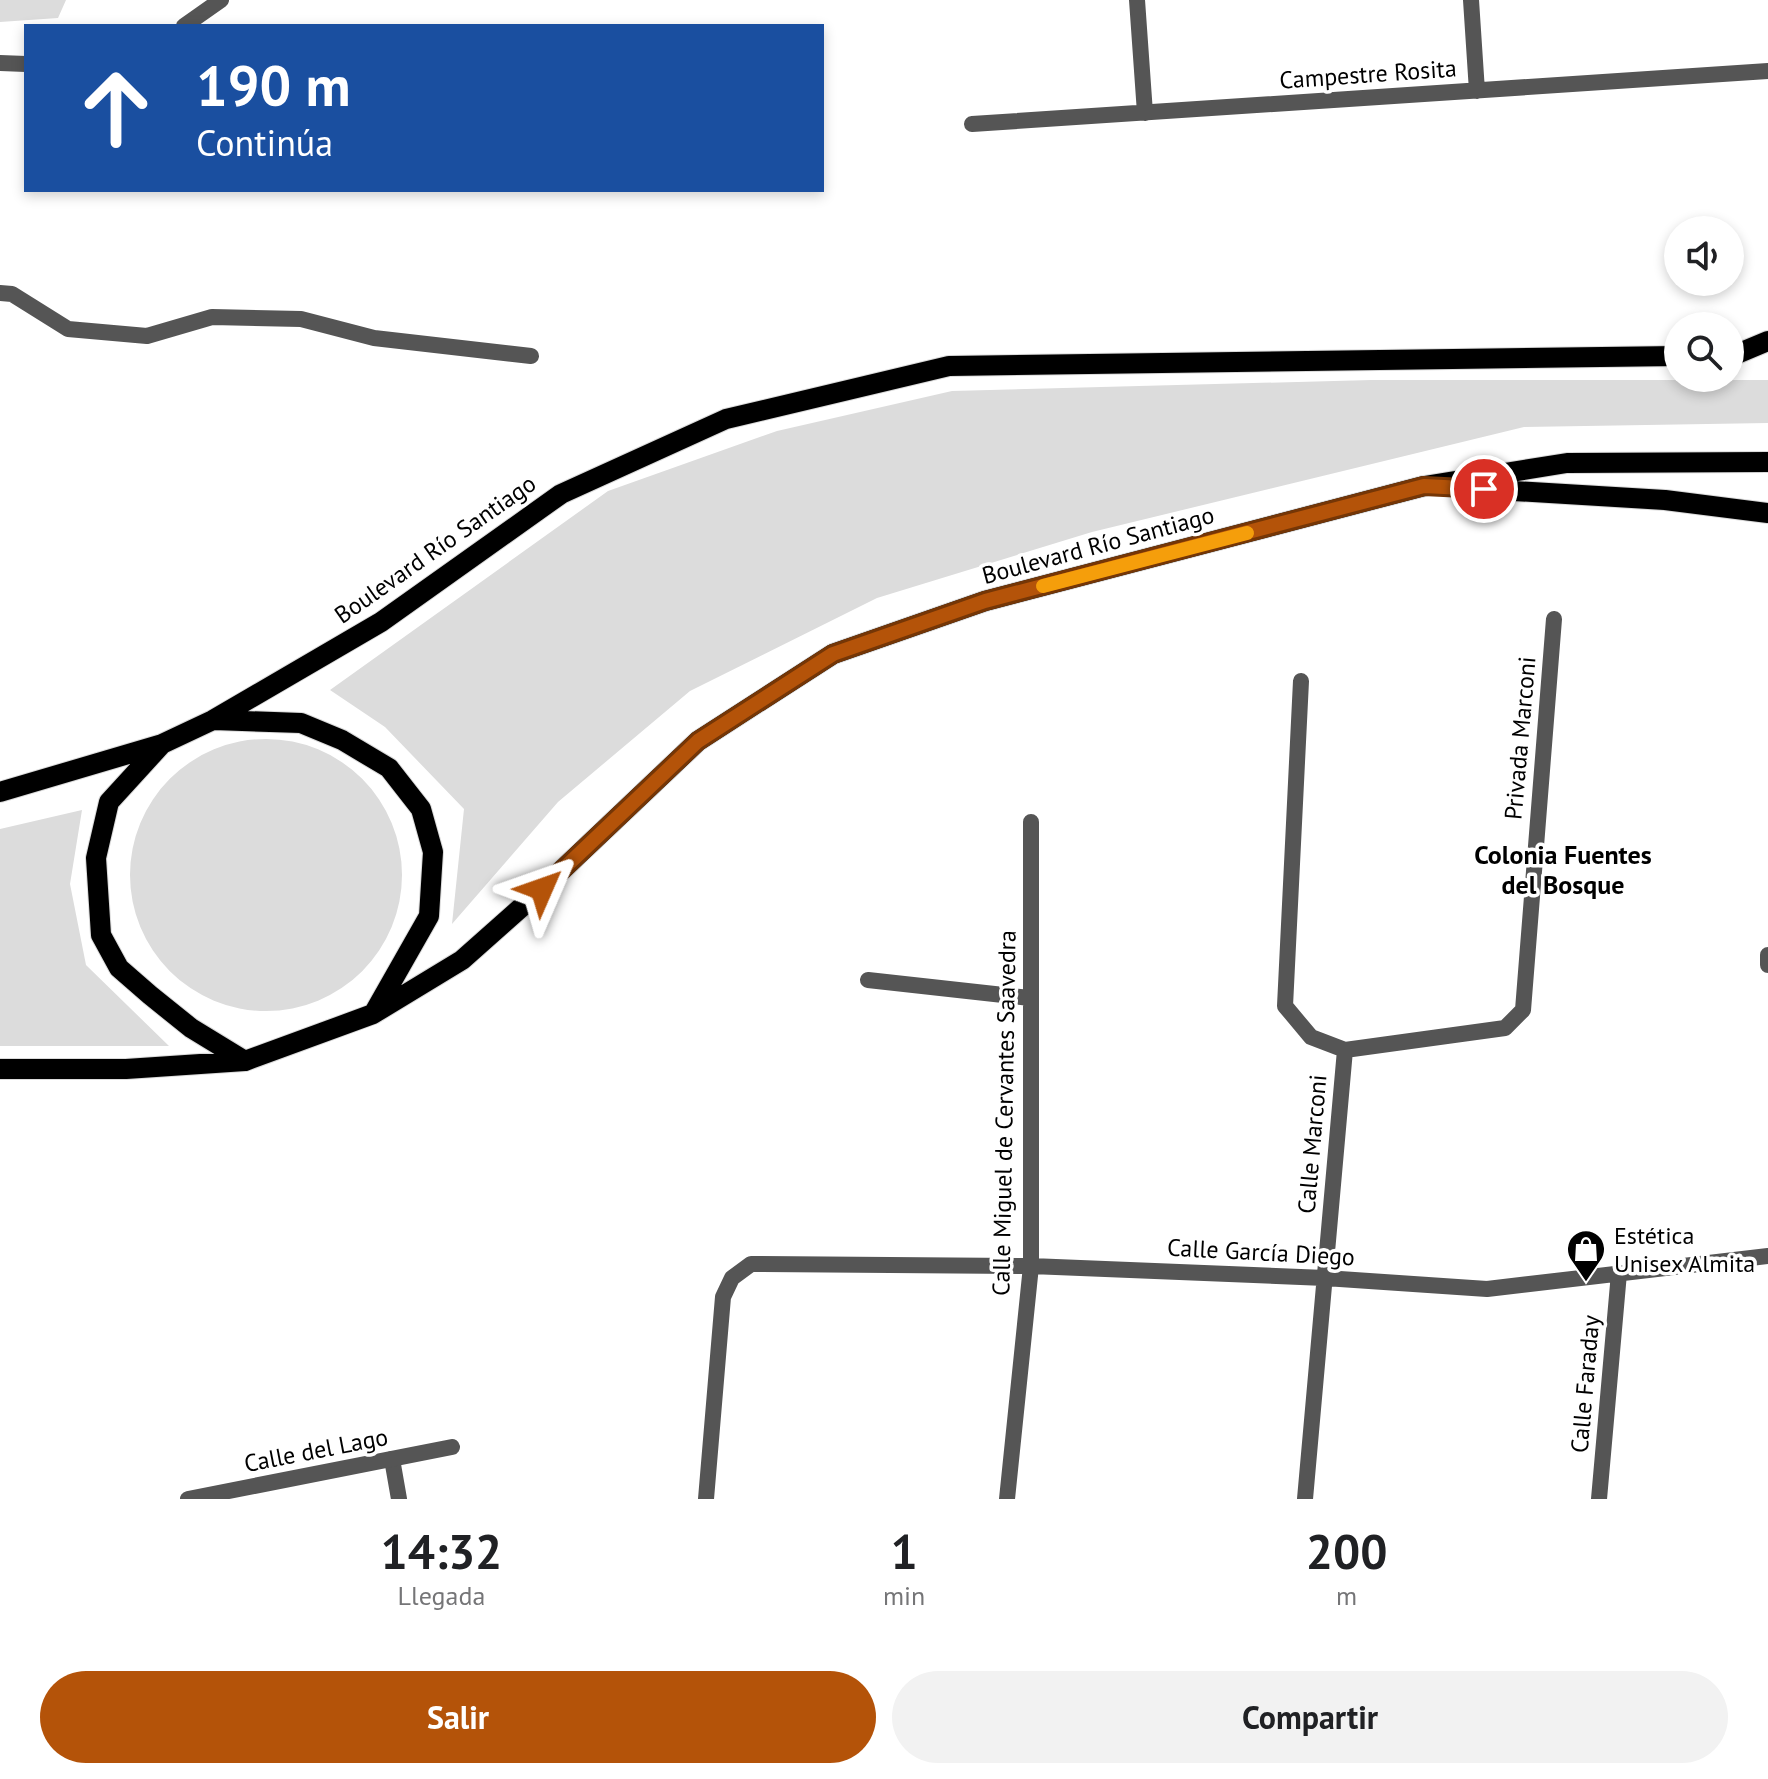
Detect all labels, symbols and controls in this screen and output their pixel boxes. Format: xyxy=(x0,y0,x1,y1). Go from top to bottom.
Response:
text: 190 m xyxy=(196,49,351,121)
street label: Campestre Rosita xyxy=(1278,52,1458,96)
icon: ahead xyxy=(64,56,168,160)
text: Continúa xyxy=(196,119,333,166)
map controls xyxy=(1664,216,1744,392)
button: sound xyxy=(1664,216,1744,296)
button: search xyxy=(1664,312,1744,392)
pin xyxy=(1450,455,1518,523)
icon: arrive xyxy=(1462,467,1506,511)
street label: Boulevard Río Santiago xyxy=(328,468,542,630)
street label: Boulevard Río Santiago xyxy=(978,499,1218,591)
street label: Privada Marconi xyxy=(1497,655,1543,821)
district label: Colonia Fuentes del Bosque xyxy=(1474,838,1652,901)
position arrow xyxy=(500,847,584,931)
street label: Calle Miguel de Cervantes Saavedra xyxy=(985,930,1023,1296)
street label: Calle Marconi xyxy=(1290,1073,1334,1215)
place label: Estética Unisex Almita xyxy=(1614,1220,1755,1279)
shop icon: Estética Unisex Almita xyxy=(1565,1228,1607,1283)
street label: Calle García Diego xyxy=(1166,1232,1356,1272)
street label: Calle Faraday xyxy=(1564,1314,1606,1454)
street label: Calle del Lago xyxy=(241,1421,391,1479)
text: 14:32 xyxy=(381,1520,502,1582)
text: 1 xyxy=(890,1520,918,1582)
text: 200 xyxy=(1306,1520,1387,1582)
text: Llegada xyxy=(398,1579,485,1612)
text: min xyxy=(883,1579,925,1612)
text: m xyxy=(1336,1579,1357,1612)
button: Salir xyxy=(40,1671,876,1763)
button: Compartir xyxy=(892,1671,1728,1763)

